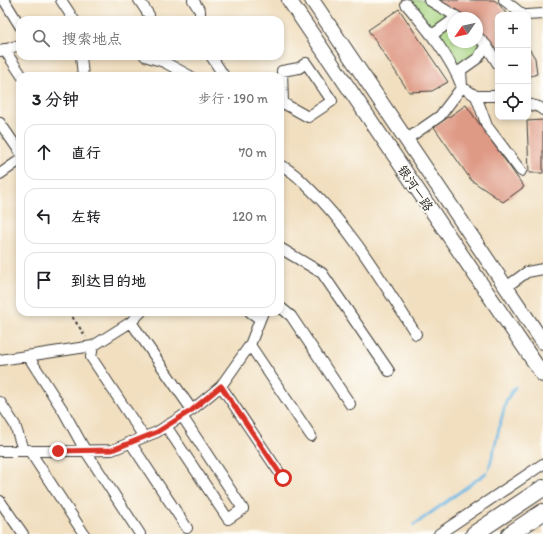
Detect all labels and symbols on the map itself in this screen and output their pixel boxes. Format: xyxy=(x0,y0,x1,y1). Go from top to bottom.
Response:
north arrow xyxy=(447,12,483,48)
street label: 银河一路 xyxy=(395,163,436,214)
route end xyxy=(49,442,67,460)
route start xyxy=(274,469,292,487)

